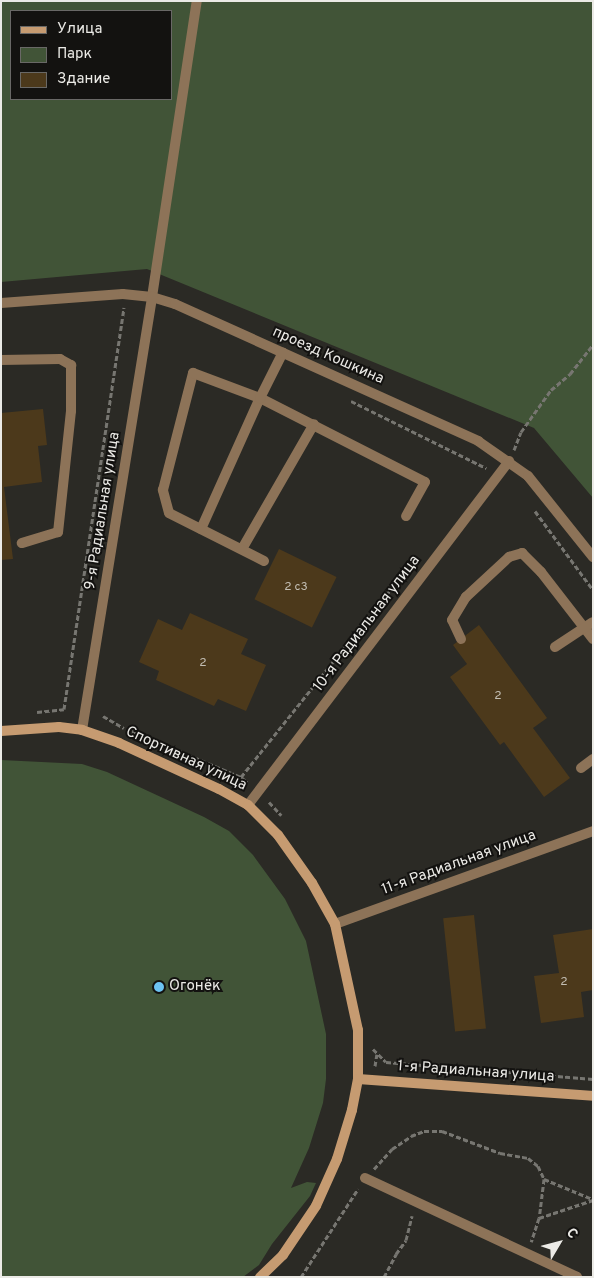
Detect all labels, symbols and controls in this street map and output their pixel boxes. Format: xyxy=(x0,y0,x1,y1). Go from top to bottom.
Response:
legend xyxy=(10,10,172,100)
text: Улица xyxy=(57,20,102,39)
text: Парк xyxy=(57,45,92,64)
text: Здание xyxy=(57,70,110,89)
street label: проезд Кошкина xyxy=(269,323,387,389)
street label: 9-я Радиальная улица xyxy=(82,431,124,591)
street label: 10-я Радиальная улица xyxy=(310,552,424,696)
house number: 2 с3 xyxy=(284,581,308,595)
house number: 2 xyxy=(199,657,207,671)
house number: 2 xyxy=(494,690,502,704)
street label: Спортивная улица xyxy=(123,723,249,795)
street label: 11-я Радиальная улица xyxy=(379,827,539,899)
house number: 2 xyxy=(560,976,568,990)
place label: Огонёк xyxy=(169,978,221,996)
marker: Огонёк xyxy=(153,981,165,993)
street label: 1-я Радиальная улица xyxy=(397,1058,555,1086)
north arrow xyxy=(534,1218,584,1268)
text: С xyxy=(562,1225,581,1242)

